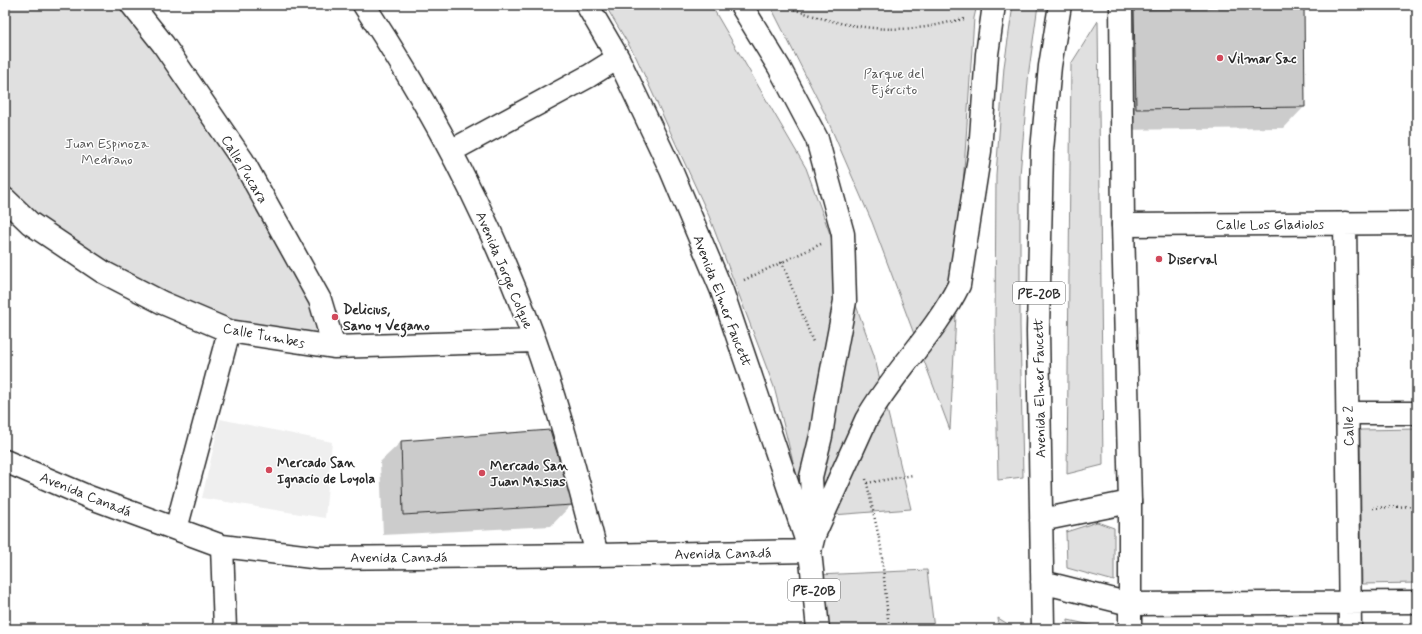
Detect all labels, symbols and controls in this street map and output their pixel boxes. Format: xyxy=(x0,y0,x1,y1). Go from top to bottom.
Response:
place label: Vilmar Sac xyxy=(1228,50,1297,68)
marker: Vilmar Sac xyxy=(1215,53,1225,63)
park label: Parque del Ejército xyxy=(864,65,924,99)
street label: Calle Pucara xyxy=(217,132,272,207)
park label: Juan Espinoza Medrano xyxy=(65,135,150,169)
street label: Avenida Jorge Colque xyxy=(470,209,537,333)
street label: Calle Los Gladiolos xyxy=(1216,216,1324,234)
street label: Avenida Elmer Faucett xyxy=(689,233,756,371)
place label: Diserval xyxy=(1167,251,1218,269)
marker: Diserval xyxy=(1154,254,1164,264)
road number: PE-20B xyxy=(1013,282,1065,304)
place label: Delicius, Sano y Vegano xyxy=(343,301,430,338)
marker: Delicius, Sano y Vegano xyxy=(330,312,340,322)
street label: Avenida Elmer Faucett xyxy=(1030,317,1050,458)
street label: Calle Tumbes xyxy=(221,319,306,353)
street label: Calle 2 xyxy=(1340,405,1358,447)
place label: Mercado San Ignacio de Loyola xyxy=(277,454,375,489)
place label: Mercado San Juan Masias xyxy=(490,457,569,491)
marker: Mercado San Ignacio de Loyola xyxy=(264,465,274,475)
street label: Avenida Canadá xyxy=(37,468,134,521)
marker: Mercado San Juan Masias xyxy=(477,468,487,478)
street label: Avenida Canadá xyxy=(674,544,772,564)
street label: Avenida Canadá xyxy=(350,549,448,567)
road number: PE-20B xyxy=(788,579,840,601)

